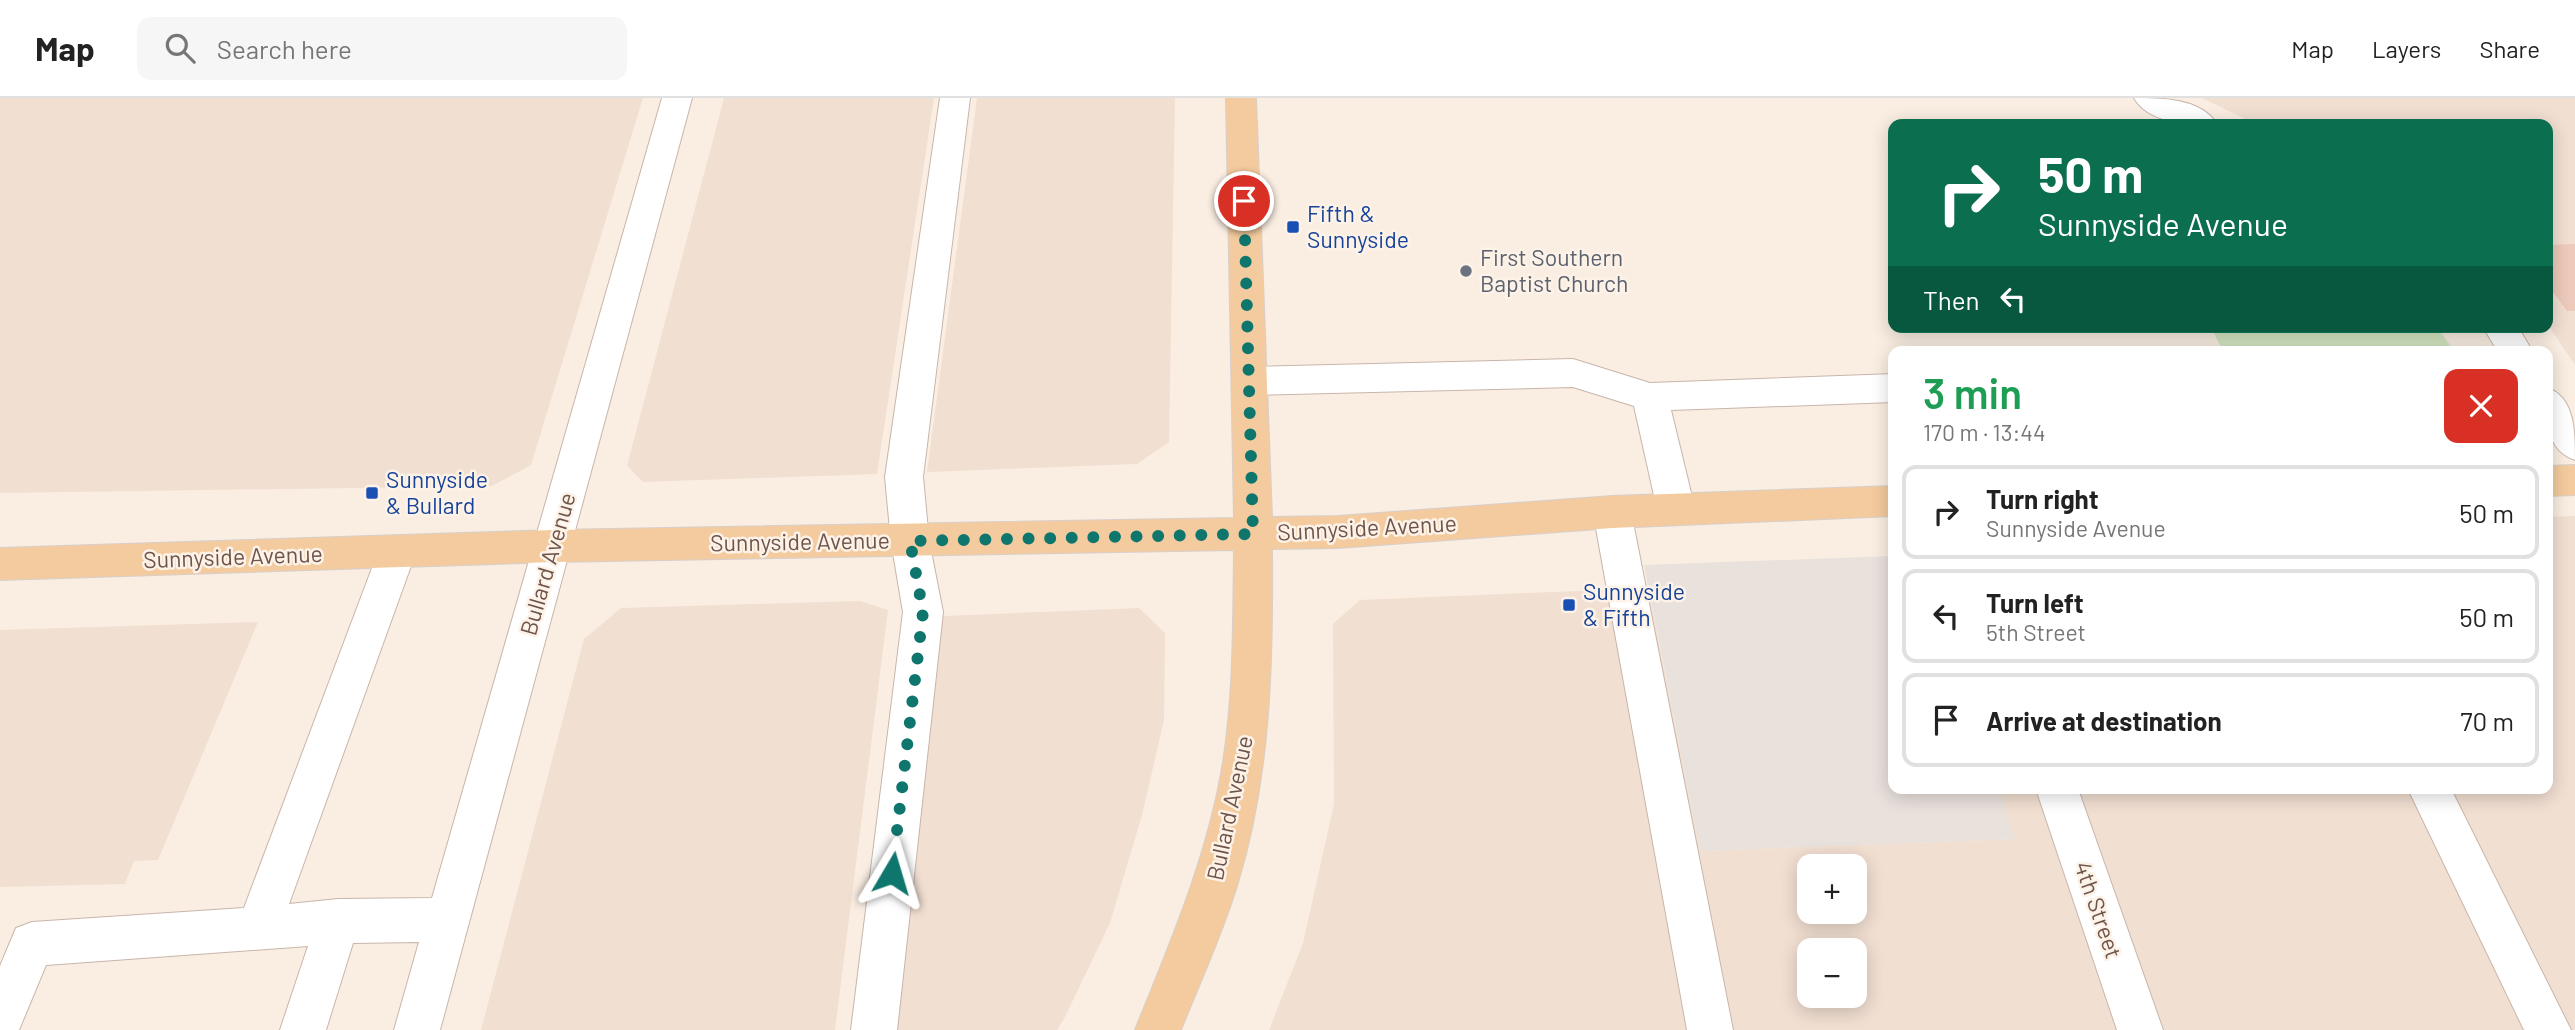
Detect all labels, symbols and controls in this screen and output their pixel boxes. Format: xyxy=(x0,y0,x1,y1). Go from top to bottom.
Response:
search box xyxy=(137,17,627,80)
text: Map xyxy=(35,28,95,68)
icon: search xyxy=(161,29,199,67)
text: Search here xyxy=(217,33,352,64)
text: Map xyxy=(2291,34,2334,63)
text: Layers xyxy=(2372,34,2441,63)
text: Share xyxy=(2479,34,2540,63)
text: 50 m xyxy=(2038,144,2143,203)
icon: right xyxy=(1923,147,2014,238)
pin xyxy=(1214,171,1274,231)
icon: arrive xyxy=(1225,182,1263,220)
place label: Fifth & Sunnyside xyxy=(1307,199,1409,253)
text: Sunnyside Avenue xyxy=(2038,204,2288,242)
marker: Fifth & Sunnyside xyxy=(1285,219,1301,235)
place label: First Southern Baptist Church xyxy=(1480,243,1628,297)
marker: First Southern Baptist Church xyxy=(1458,263,1474,279)
icon: left xyxy=(1994,280,2032,318)
text: Then xyxy=(1923,284,1980,315)
text: 3 min xyxy=(1923,367,2022,417)
button: close xyxy=(2444,369,2518,443)
text: 170 m · 13:44 xyxy=(1923,418,2046,446)
place label: Sunnyside & Bullard xyxy=(386,465,488,519)
text: Turn right xyxy=(1986,483,2099,514)
marker: Sunnyside & Bullard xyxy=(364,485,380,501)
street label: Bullard Avenue xyxy=(513,489,581,638)
icon: right xyxy=(1927,493,1965,531)
text: 50 m xyxy=(2459,497,2514,528)
street label: Sunnyside Avenue xyxy=(1276,508,1457,546)
text: Sunnyside Avenue xyxy=(1986,514,2166,542)
street label: Sunnyside Avenue xyxy=(710,525,890,557)
street label: Sunnyside Avenue xyxy=(143,539,323,573)
place label: Sunnyside & Fifth xyxy=(1583,577,1685,631)
text: Turn left xyxy=(1986,587,2084,618)
marker: Sunnyside & Fifth xyxy=(1561,597,1577,613)
icon: left xyxy=(1927,597,1965,635)
text: 50 m xyxy=(2459,601,2514,632)
text: 5th Street xyxy=(1986,618,2086,646)
icon: arrive xyxy=(1927,701,1965,739)
text: Arrive at destination xyxy=(1986,705,2222,736)
text: 70 m xyxy=(2460,705,2514,736)
street label: Bullard Avenue xyxy=(1200,733,1258,883)
position arrow xyxy=(855,836,929,910)
map controls xyxy=(1797,854,1867,1008)
button: + xyxy=(1797,854,1867,924)
street label: 4th Street xyxy=(2069,857,2129,962)
button: − xyxy=(1797,938,1867,1008)

